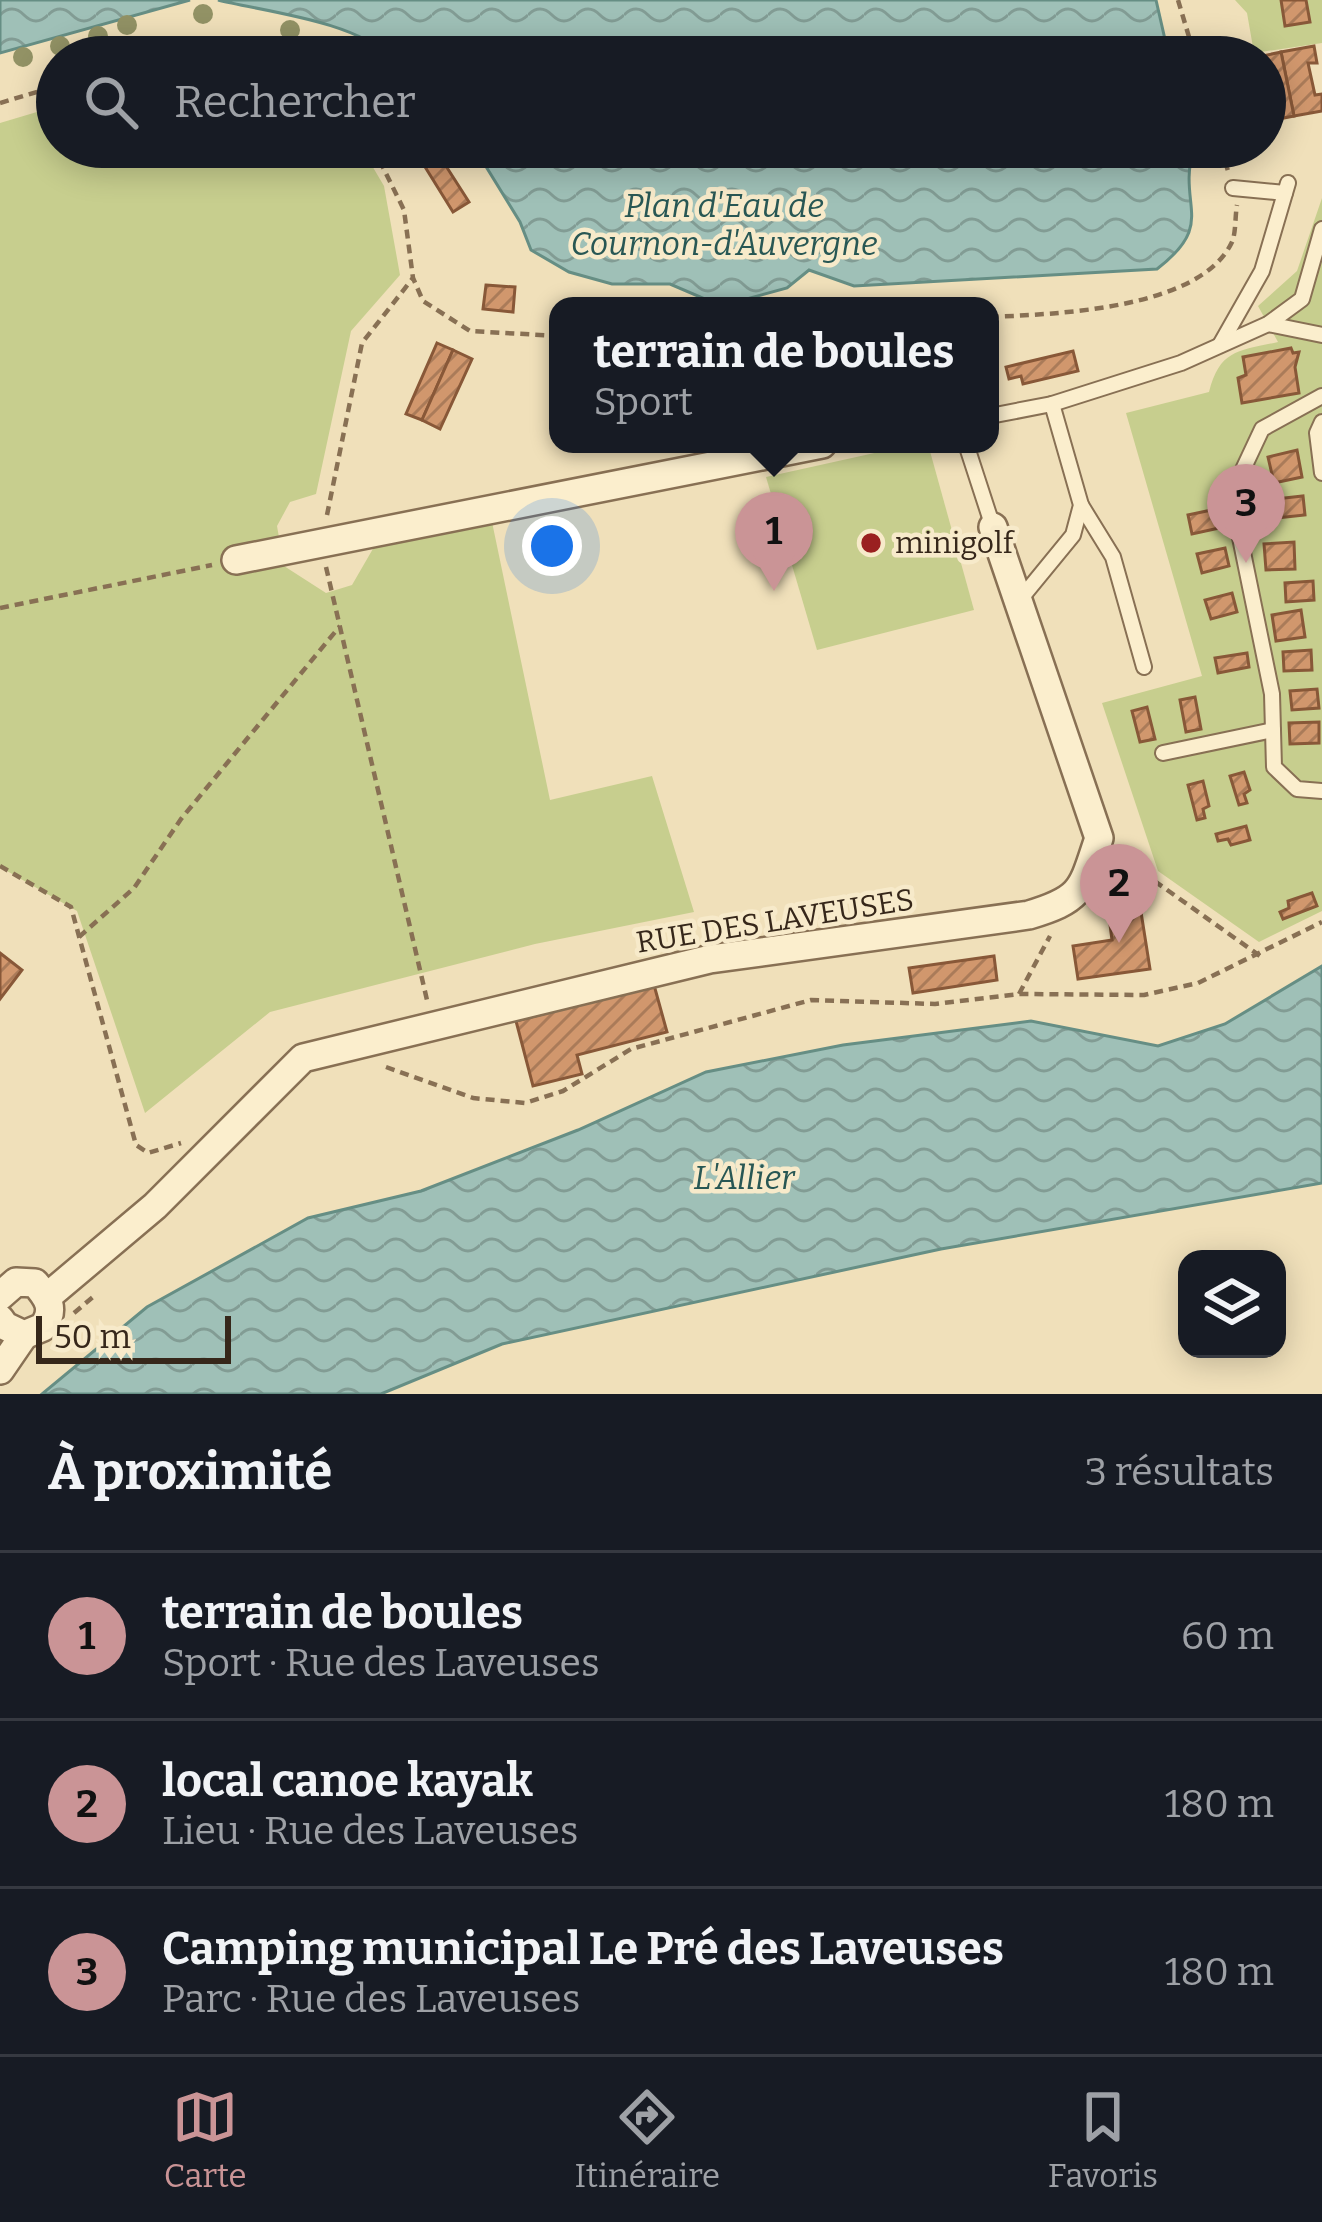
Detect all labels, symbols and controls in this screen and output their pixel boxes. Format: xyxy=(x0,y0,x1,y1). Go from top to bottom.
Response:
search box xyxy=(36,36,1286,168)
icon: search xyxy=(78,69,144,135)
text: Rechercher xyxy=(174,75,416,129)
water label: Plan d'Eau de Cournon-d'Auvergne xyxy=(570,186,878,264)
popup xyxy=(549,297,999,453)
text: terrain de boules xyxy=(594,325,954,379)
text: Sport xyxy=(594,379,693,425)
pin: 3 xyxy=(1207,464,1285,563)
pin: 1 xyxy=(735,492,813,591)
your location xyxy=(522,516,582,576)
place label: minigolf xyxy=(895,525,1016,561)
marker: minigolf xyxy=(858,530,884,556)
pin: 2 xyxy=(1080,844,1158,943)
street label: RUE DES LAVEUSES xyxy=(634,881,916,961)
water label: L'Allier xyxy=(694,1158,796,1198)
map controls xyxy=(1178,1250,1286,1358)
button: layers xyxy=(1178,1250,1286,1358)
scale bar xyxy=(36,1310,231,1363)
text: 50 m xyxy=(54,1317,131,1357)
text: À proximité xyxy=(48,1441,332,1503)
text: 3 résultats xyxy=(1085,1449,1274,1495)
text: terrain de boules xyxy=(162,1586,523,1640)
text: 1 xyxy=(79,1613,95,1659)
text: 60 m xyxy=(1181,1613,1274,1659)
text: Sport · Rue des Laveuses xyxy=(162,1640,600,1686)
text: local canoe kayak xyxy=(162,1754,533,1808)
text: 2 xyxy=(76,1781,98,1827)
text: 180 m xyxy=(1165,1781,1274,1827)
text: Lieu · Rue des Laveuses xyxy=(162,1808,578,1854)
text: Camping municipal Le Pré des Laveuses xyxy=(162,1922,1004,1976)
text: 3 xyxy=(76,1949,98,1995)
text: 180 m xyxy=(1165,1949,1274,1995)
text: Parc · Rue des Laveuses xyxy=(162,1976,580,2022)
tab: Carte xyxy=(164,2084,247,2196)
tab: Itinéraire xyxy=(574,2084,720,2196)
tab: Favoris xyxy=(1048,2084,1158,2196)

